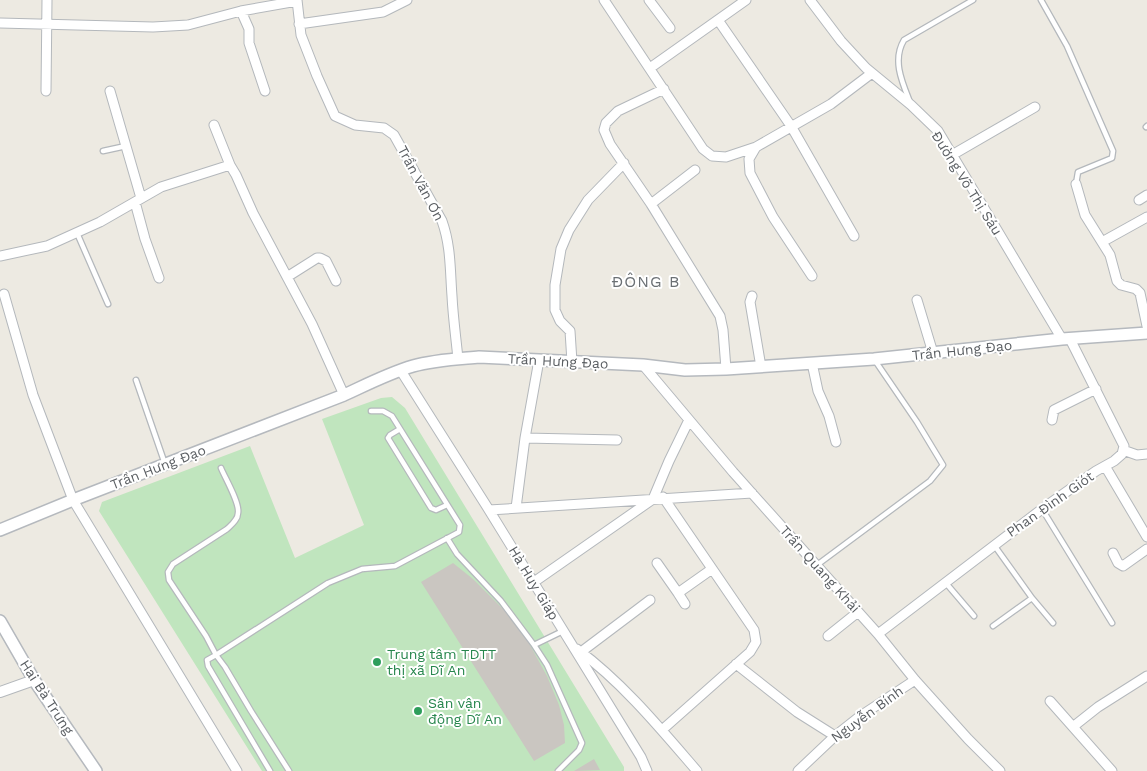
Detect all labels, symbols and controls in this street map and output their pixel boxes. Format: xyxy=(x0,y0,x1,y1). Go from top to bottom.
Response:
street label: Đường Võ Thị Sáu xyxy=(928,128,1006,238)
street label: Trần Văn Ơn xyxy=(395,143,447,223)
district label: ĐÔNG B xyxy=(612,272,681,291)
street label: Trần Hưng Đạo xyxy=(911,337,1013,363)
street label: Trần Hưng Đạo xyxy=(507,350,609,372)
street label: Trần Hưng Đạo xyxy=(108,441,208,493)
street label: Phan Đình Giót xyxy=(1003,468,1097,540)
street label: Trần Quang Khải xyxy=(777,522,863,616)
street label: Hà Huy Giáp xyxy=(506,543,562,623)
place label: Trung tâm TDTT thị xã Dĩ An xyxy=(387,646,497,678)
marker: Trung tâm TDTT thị xã Dĩ An xyxy=(371,656,383,668)
street label: Hai Bà Trưng xyxy=(17,657,77,738)
street label: Nguyễn Bính xyxy=(828,683,906,745)
place label: Sân vận động Dĩ An xyxy=(428,695,502,727)
marker: Sân vận động Dĩ An xyxy=(412,705,424,717)

